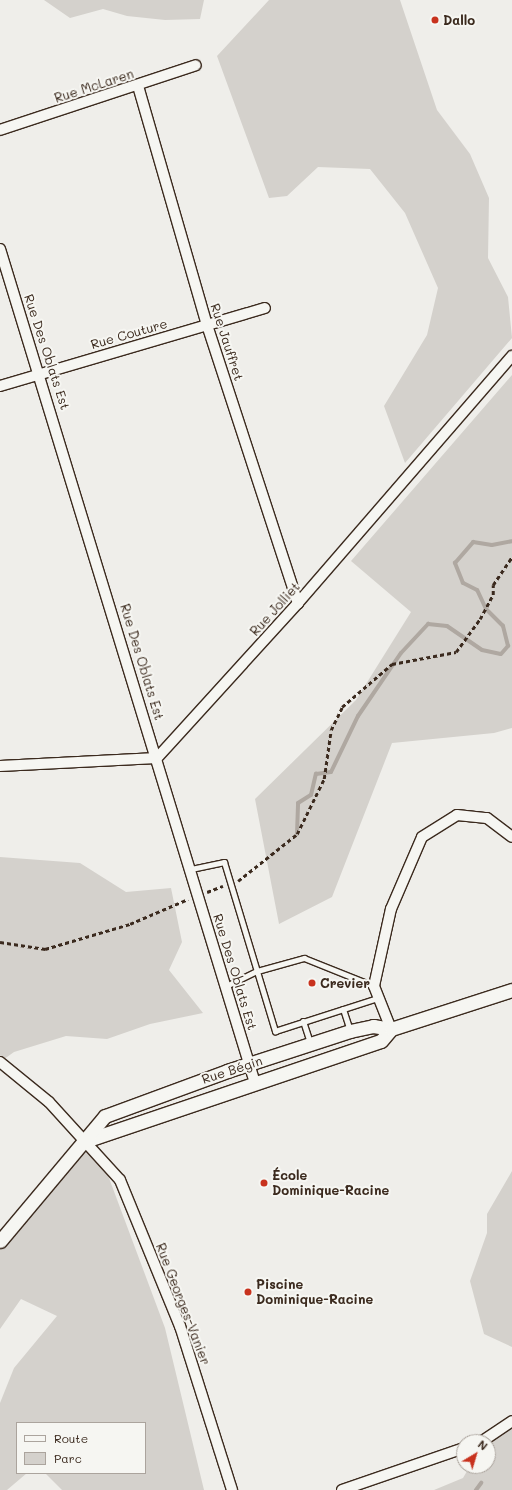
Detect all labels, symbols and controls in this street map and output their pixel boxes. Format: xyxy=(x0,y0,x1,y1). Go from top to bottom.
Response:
place label: Dallo xyxy=(443,12,475,28)
marker: Dallo xyxy=(430,15,440,25)
street label: Rue McLaren xyxy=(52,66,136,106)
street label: Rue Des Oblats Est xyxy=(21,292,73,412)
street label: Rue Jauffret xyxy=(207,301,247,383)
street label: Rue Couture xyxy=(89,316,169,352)
street label: Rue Jolliet xyxy=(247,579,303,639)
street label: Rue Des Oblats Est xyxy=(117,602,167,722)
street label: Rue Des Oblats Est xyxy=(210,912,260,1032)
place label: Crevier xyxy=(320,975,370,991)
marker: Crevier xyxy=(307,978,317,988)
street label: Rue Bégin xyxy=(200,1053,264,1087)
place label: École Dominique-Racine xyxy=(272,1168,389,1199)
marker: École Dominique-Racine xyxy=(259,1178,269,1188)
street label: Rue Georges-Vanier xyxy=(153,1241,213,1367)
place label: Piscine Dominique-Racine xyxy=(256,1277,373,1308)
marker: Piscine Dominique-Racine xyxy=(243,1287,253,1297)
legend xyxy=(16,1422,146,1474)
text: Route xyxy=(54,1430,88,1446)
north arrow xyxy=(456,1434,496,1474)
text: N xyxy=(475,1436,491,1453)
text: Parc xyxy=(54,1450,82,1466)

